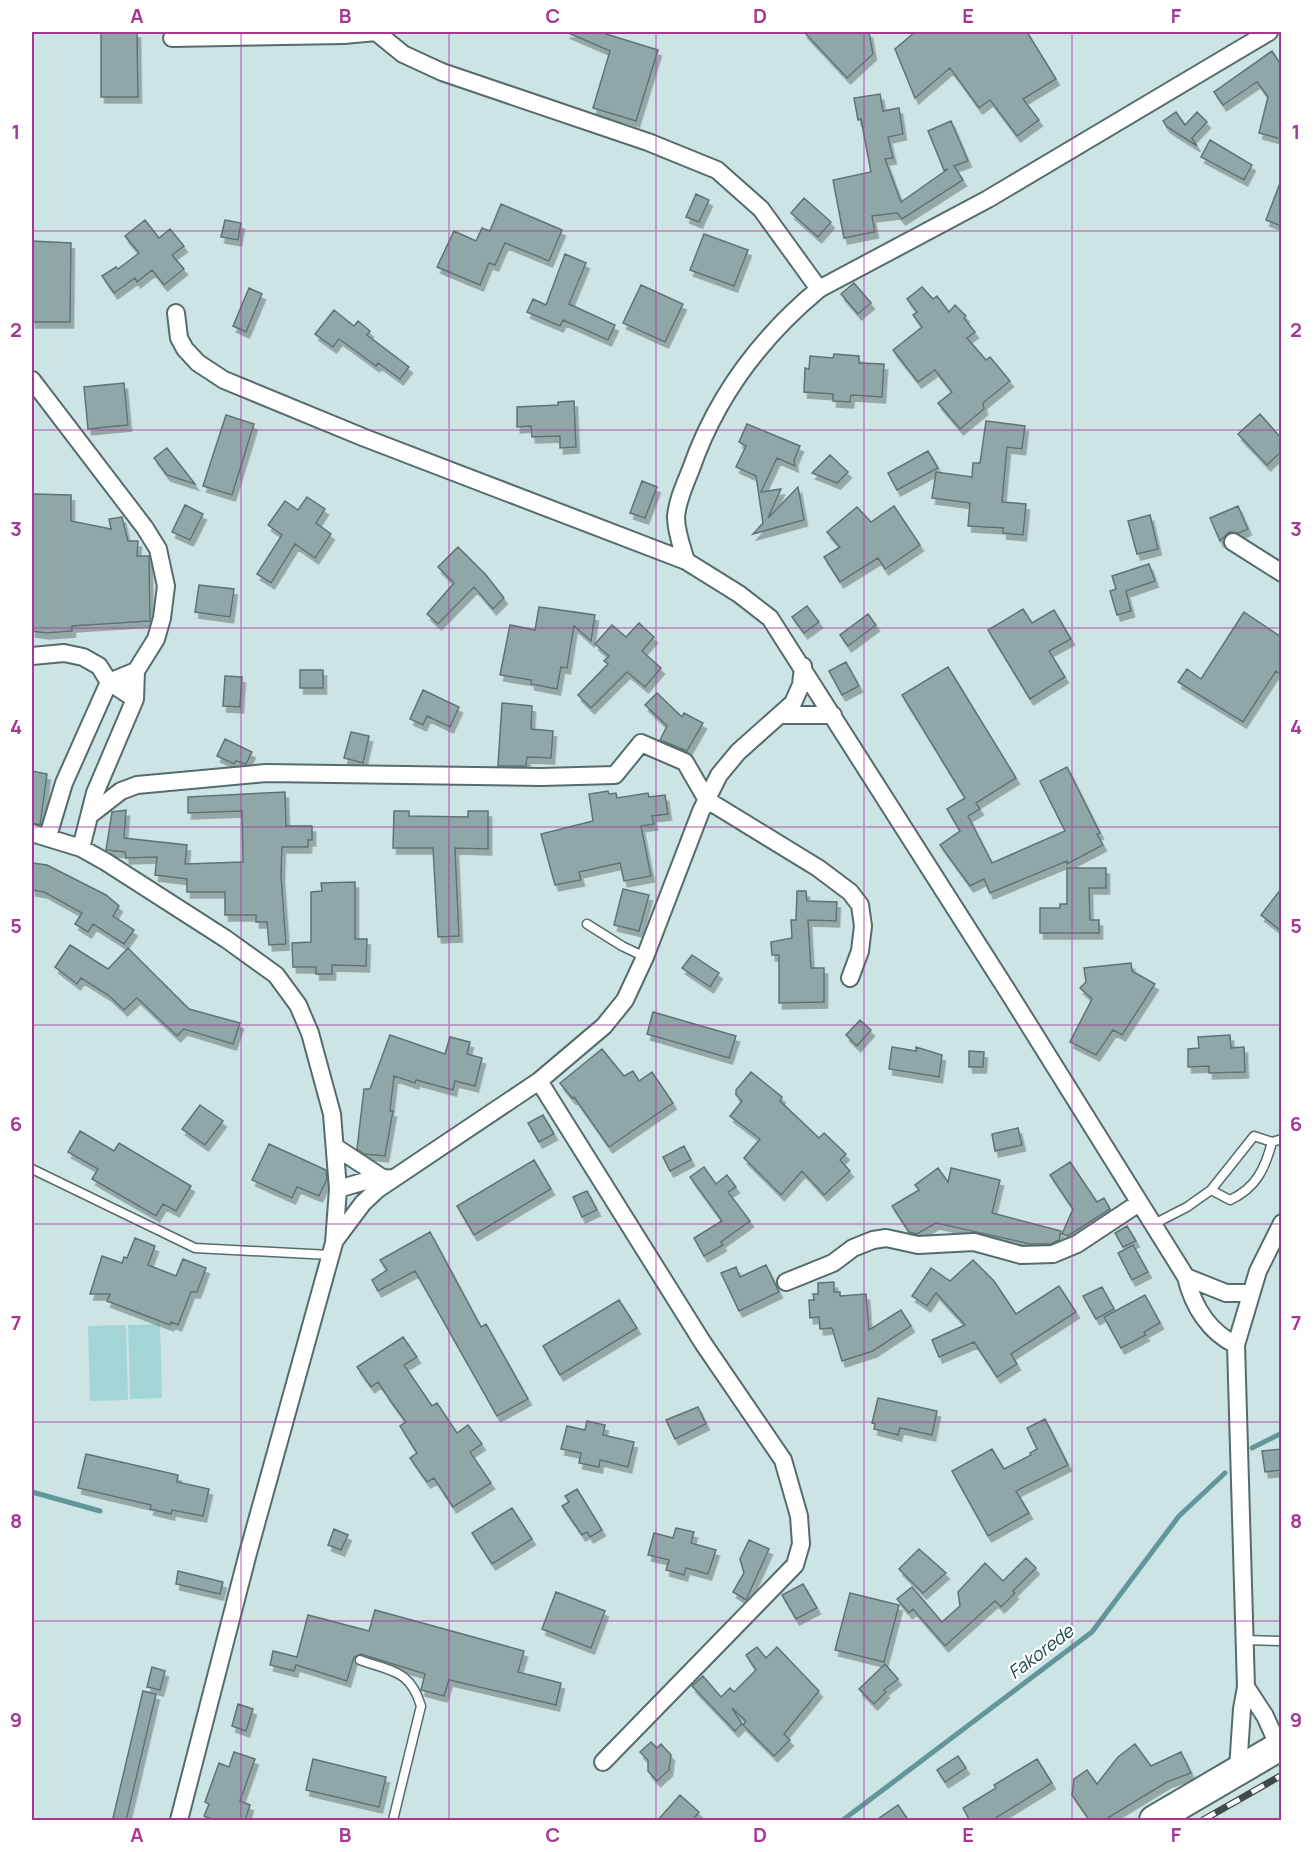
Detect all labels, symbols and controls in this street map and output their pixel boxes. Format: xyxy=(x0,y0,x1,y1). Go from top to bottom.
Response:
text: A xyxy=(130,2,144,29)
text: B xyxy=(339,2,352,29)
text: C xyxy=(546,2,560,29)
text: D xyxy=(753,2,767,29)
text: E xyxy=(962,2,974,29)
text: F xyxy=(1171,2,1182,29)
text: 1 xyxy=(12,118,20,145)
text: 1 xyxy=(1292,118,1300,145)
text: 2 xyxy=(10,316,22,343)
text: 2 xyxy=(1290,316,1302,343)
text: 3 xyxy=(10,515,22,542)
text: 3 xyxy=(1290,515,1302,542)
text: 4 xyxy=(10,713,22,740)
text: 4 xyxy=(1290,713,1302,740)
text: 5 xyxy=(10,912,22,939)
text: 5 xyxy=(1290,912,1302,939)
text: 6 xyxy=(10,1110,22,1137)
text: 6 xyxy=(1290,1110,1302,1137)
text: 7 xyxy=(11,1309,21,1336)
text: 7 xyxy=(1291,1309,1301,1336)
text: 8 xyxy=(10,1507,22,1534)
text: 8 xyxy=(1290,1507,1302,1534)
water label: Fakorede xyxy=(1003,1618,1079,1684)
text: 9 xyxy=(10,1706,22,1733)
text: 9 xyxy=(1290,1706,1302,1733)
text: A xyxy=(130,1821,144,1848)
text: B xyxy=(339,1821,352,1848)
text: C xyxy=(546,1821,560,1848)
text: D xyxy=(753,1821,767,1848)
text: E xyxy=(962,1821,974,1848)
text: F xyxy=(1171,1821,1182,1848)

